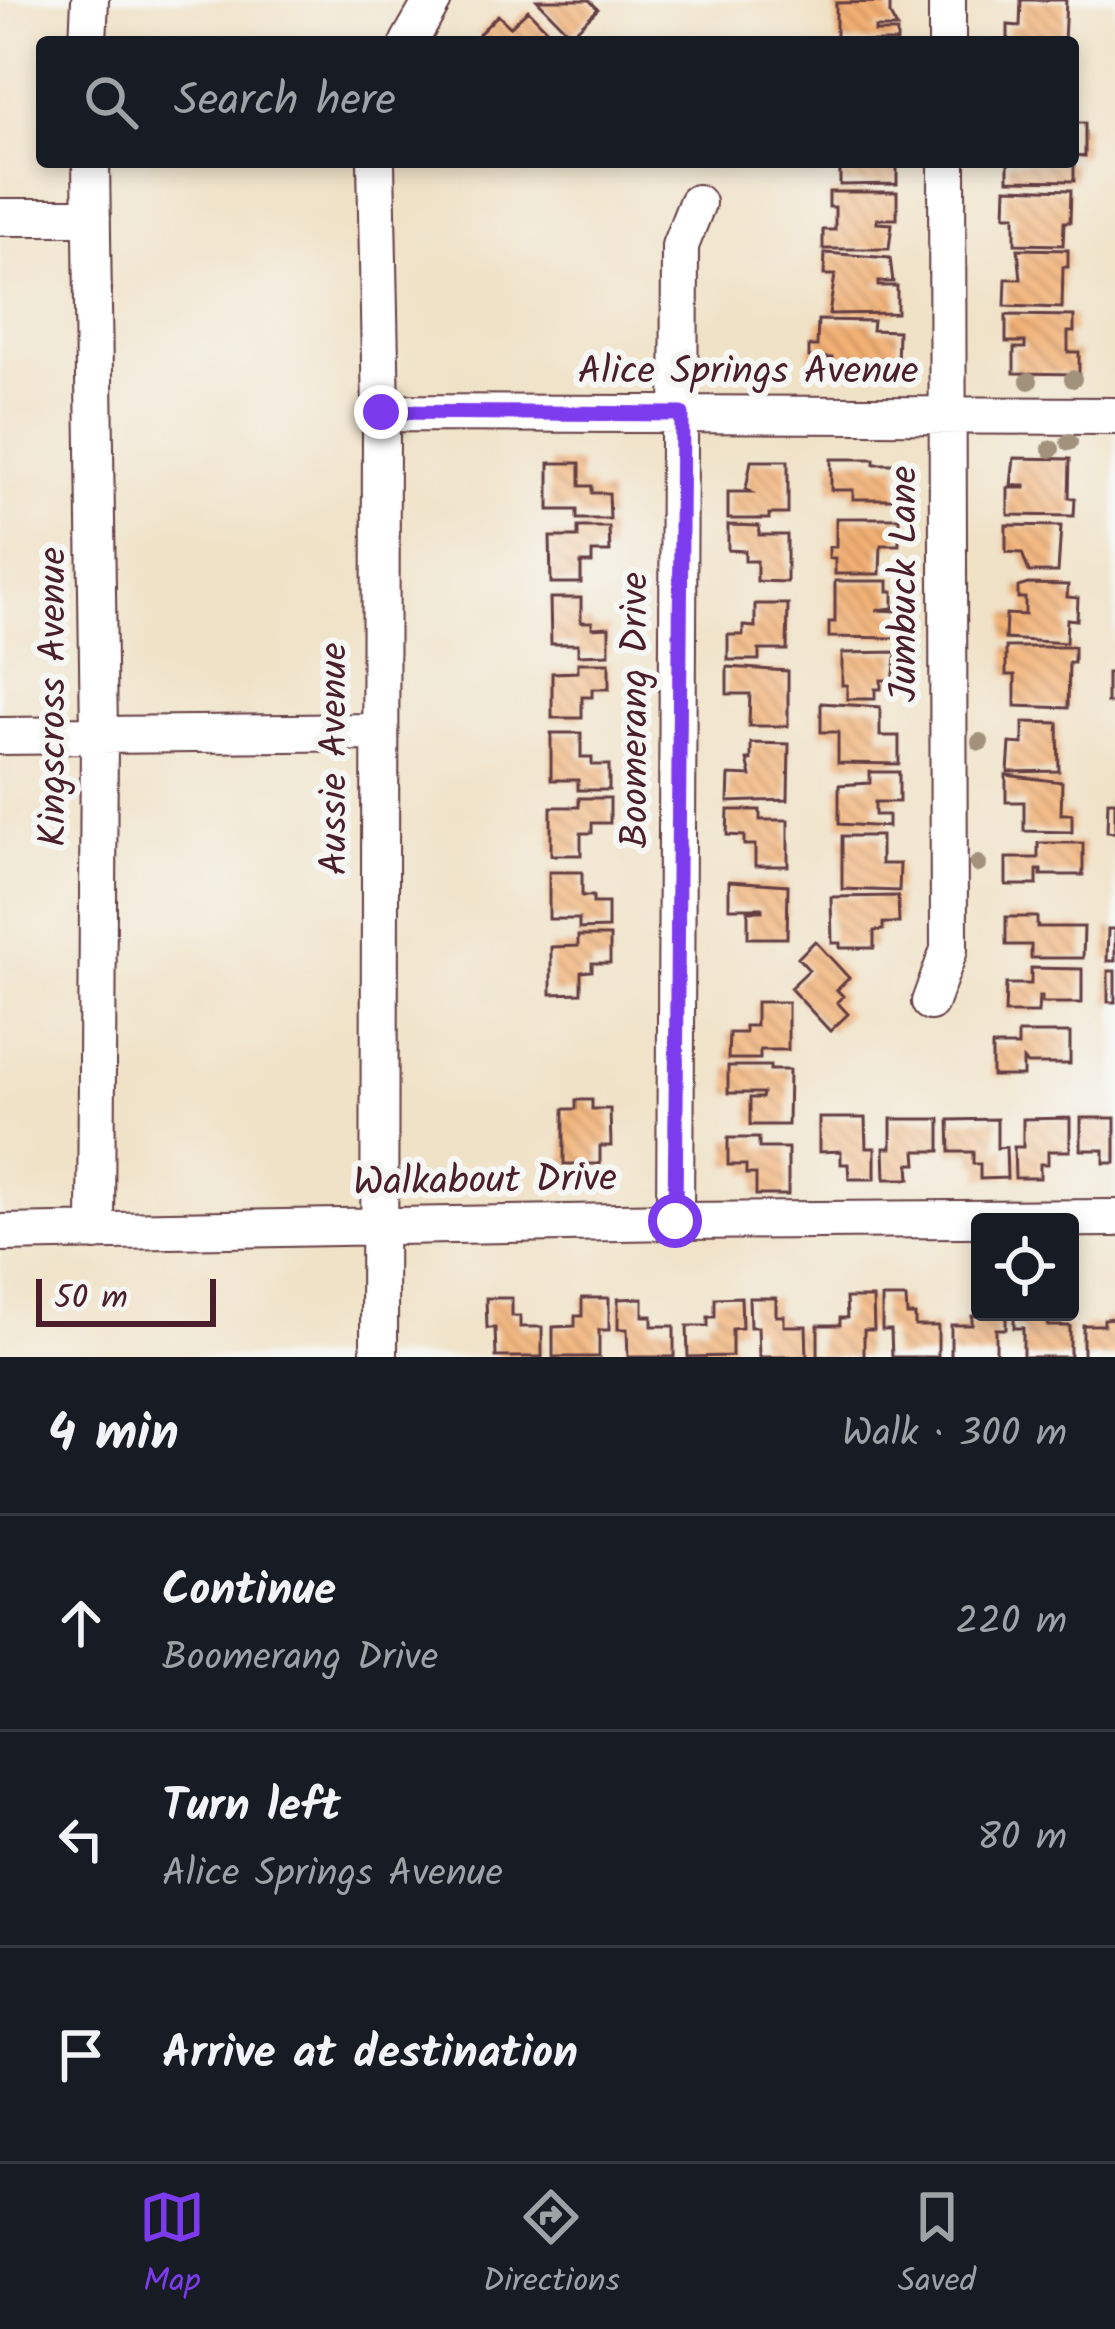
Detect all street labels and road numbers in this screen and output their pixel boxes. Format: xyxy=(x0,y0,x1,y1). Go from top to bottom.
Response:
street label: Alice Springs Avenue xyxy=(577,342,919,404)
street label: Jumbuck Lane xyxy=(875,466,937,702)
street label: Kingscross Avenue xyxy=(24,547,86,847)
street label: Boomerang Drive xyxy=(606,572,668,848)
street label: Aussie Avenue xyxy=(305,643,367,876)
street label: Walkabout Drive xyxy=(353,1149,617,1215)

